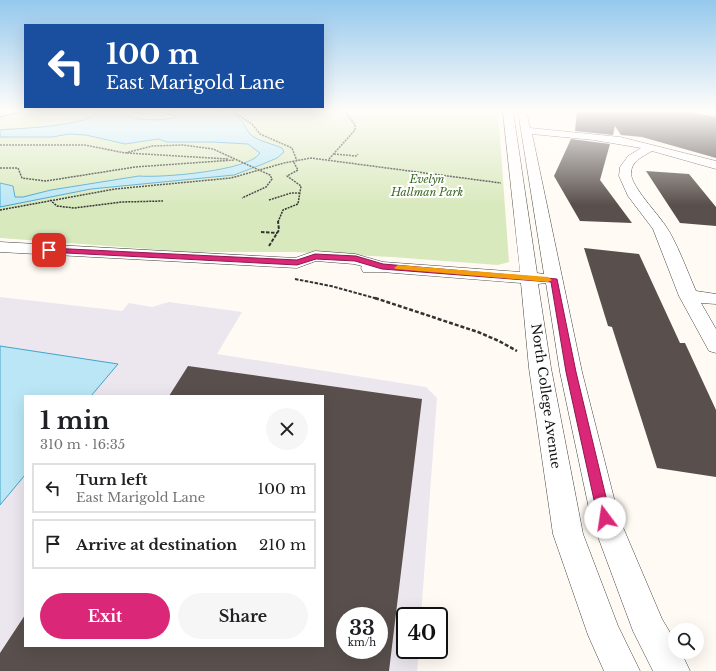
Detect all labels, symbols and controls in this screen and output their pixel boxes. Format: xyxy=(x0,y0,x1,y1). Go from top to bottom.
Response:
text: 100 m xyxy=(106,37,199,72)
icon: left xyxy=(40,40,92,92)
text: East Marigold Lane xyxy=(106,72,285,94)
park label: Evelyn Hallman Park xyxy=(390,172,463,199)
pin xyxy=(32,233,66,267)
icon: arrive xyxy=(38,239,60,261)
street label: North College Avenue xyxy=(527,322,565,470)
text: 1 min xyxy=(40,406,110,435)
button: close xyxy=(266,408,308,450)
text: 310 m · 16:35 xyxy=(40,436,125,453)
text: Turn left xyxy=(76,470,147,489)
icon: left xyxy=(42,477,64,499)
text: 100 m xyxy=(257,479,306,498)
text: East Marigold Lane xyxy=(76,489,205,506)
position arrow xyxy=(584,497,626,539)
icon: arrive xyxy=(42,533,64,555)
text: Arrive at destination xyxy=(76,535,237,554)
text: 210 m xyxy=(259,535,306,554)
button: Exit xyxy=(40,593,170,639)
button: Share xyxy=(178,593,308,639)
speed limit sign: 40 xyxy=(396,607,448,659)
text: 33 xyxy=(349,616,375,640)
map controls xyxy=(668,623,704,659)
button: search xyxy=(668,623,704,659)
text: km/h xyxy=(348,636,376,649)

